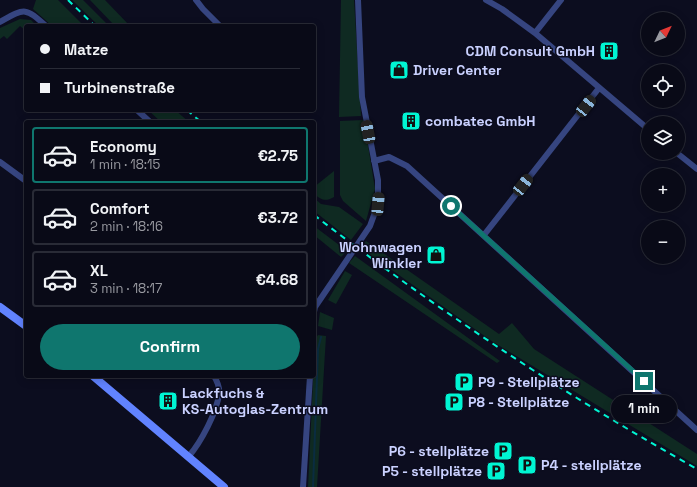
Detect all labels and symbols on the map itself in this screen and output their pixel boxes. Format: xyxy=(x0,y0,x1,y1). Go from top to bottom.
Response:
north arrow xyxy=(641,12,685,56)
building icon: CDM Consult GmbH xyxy=(598,40,620,62)
place label: CDM Consult GmbH xyxy=(466,42,595,60)
shop icon: Driver Center xyxy=(388,59,410,81)
place label: Driver Center xyxy=(413,61,502,79)
car xyxy=(574,93,598,119)
building icon: combatec GmbH xyxy=(400,110,422,132)
place label: combatec GmbH xyxy=(425,112,536,130)
car xyxy=(360,119,376,145)
car xyxy=(511,172,535,198)
car xyxy=(371,192,385,216)
route start xyxy=(442,197,460,215)
place label: Wohnwagen Winkler xyxy=(339,238,422,272)
shop icon: Wohnwagen Winkler xyxy=(425,244,447,266)
parking icon: P9 - Stellplätze xyxy=(453,371,475,393)
route end xyxy=(635,372,653,390)
place label: P9 - Stellplätze xyxy=(478,373,580,391)
place label: Lackfuchs & KS-Autoglas-Zentrum xyxy=(182,384,328,418)
building icon: Lackfuchs & KS-Autoglas-Zentrum xyxy=(157,390,179,412)
parking icon: P8 - Stellplätze xyxy=(443,391,465,413)
place label: P8 - Stellplätze xyxy=(468,393,569,411)
callout: 1 min xyxy=(611,395,677,423)
parking icon: P6 - stellplätze xyxy=(492,440,514,462)
place label: P6 - stellplätze xyxy=(389,442,489,460)
parking icon: P4 - stellplätze xyxy=(516,454,538,476)
place label: P4 - stellplätze xyxy=(541,456,642,474)
parking icon: P5 - stellplätze xyxy=(485,460,507,482)
place label: P5 - stellplätze xyxy=(382,462,482,480)

